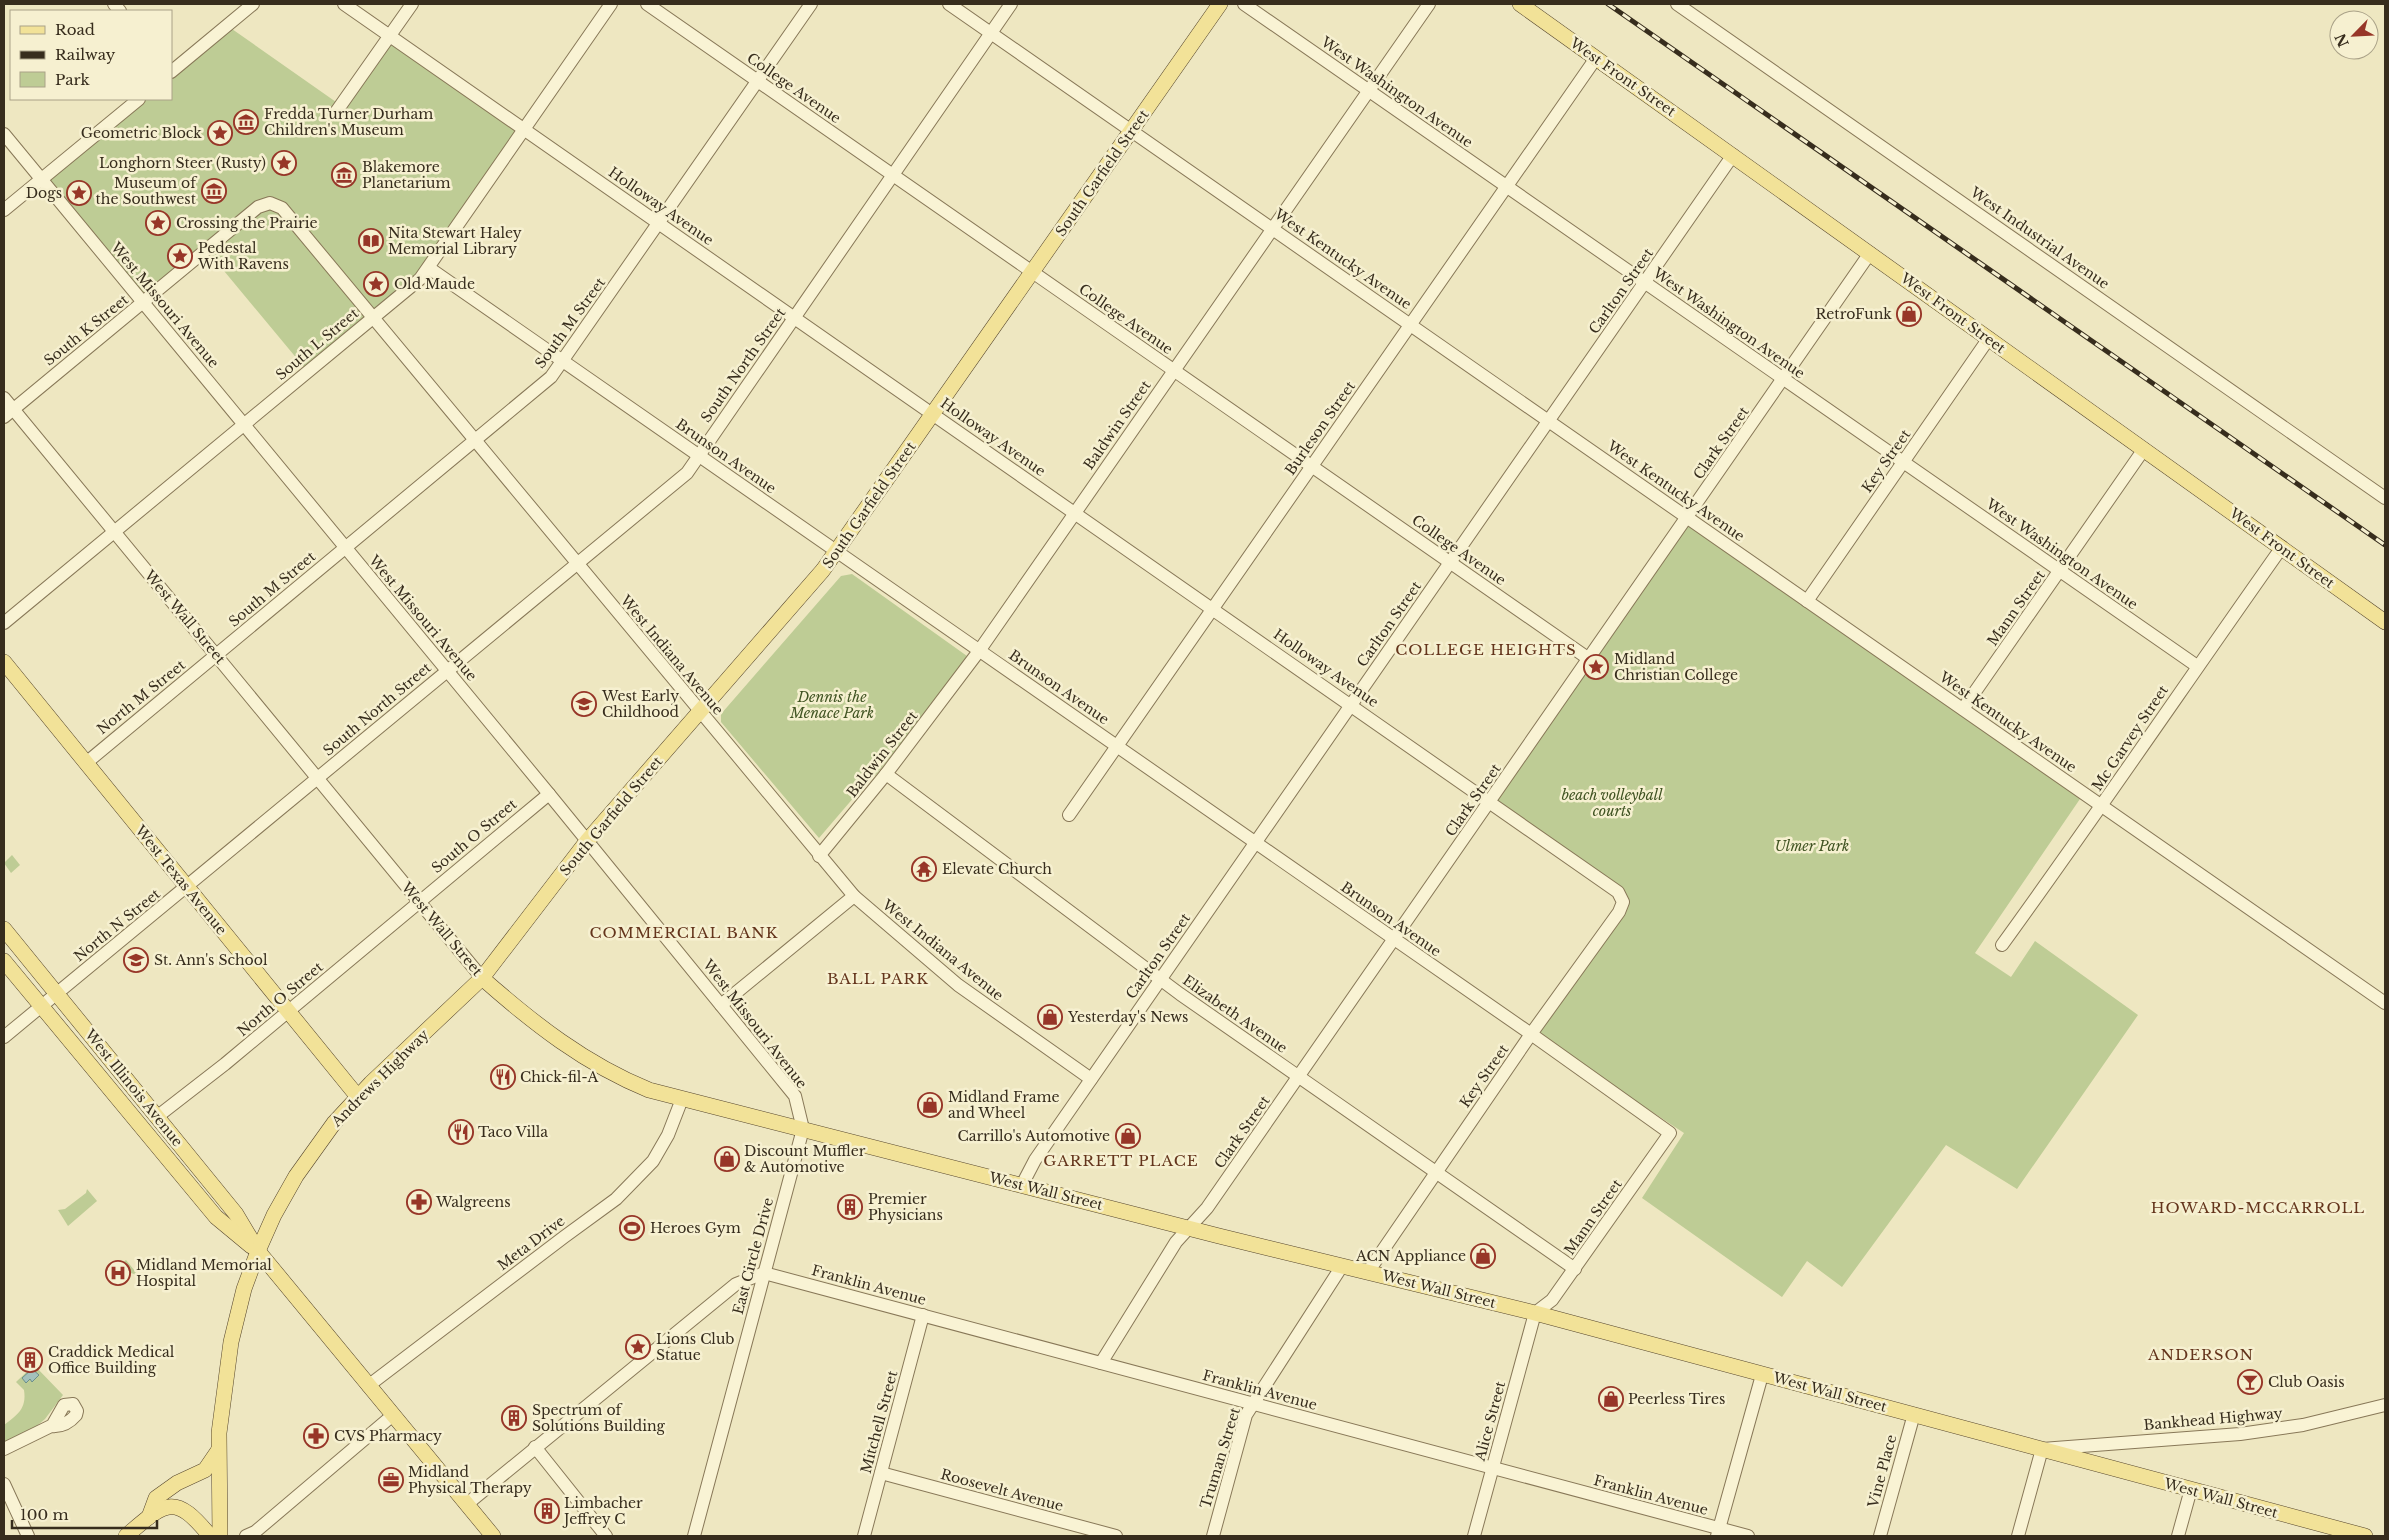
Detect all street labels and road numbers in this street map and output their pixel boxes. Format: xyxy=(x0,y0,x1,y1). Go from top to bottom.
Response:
street label: West Washington Avenue xyxy=(1317,32,1476,151)
street label: West Front Street xyxy=(1566,33,1680,121)
street label: College Avenue xyxy=(744,49,844,127)
street label: South Garfield Street xyxy=(1051,106,1153,240)
street label: Holloway Avenue xyxy=(605,163,717,249)
street label: West Industrial Avenue xyxy=(1966,183,2113,293)
street label: West Kentucky Avenue xyxy=(1270,204,1415,313)
street label: West Missouri Avenue xyxy=(106,238,223,372)
street label: Carlton Street xyxy=(1585,244,1658,337)
street label: West Washington Avenue xyxy=(1649,263,1808,382)
street label: West Front Street xyxy=(1896,268,2009,357)
street label: South M Street xyxy=(531,273,609,372)
street label: College Avenue xyxy=(1076,280,1176,358)
street label: South K Street xyxy=(40,290,132,369)
street label: South L Street xyxy=(272,304,363,384)
street label: South North Street xyxy=(697,304,790,426)
street label: Baldwin Street xyxy=(1080,376,1155,473)
street label: Burleson Street xyxy=(1281,377,1359,478)
street label: Holloway Avenue xyxy=(937,394,1049,480)
street label: Clark Street xyxy=(1689,403,1753,483)
street label: Brunson Avenue xyxy=(672,415,780,497)
street label: Key Street xyxy=(1858,425,1915,496)
street label: West Kentucky Avenue xyxy=(1603,436,1748,545)
street label: South Garfield Street xyxy=(818,438,920,572)
street label: West Washington Avenue xyxy=(1982,494,2141,613)
street label: West Front Street xyxy=(2225,503,2338,592)
street label: College Avenue xyxy=(1409,511,1509,589)
street label: South M Street xyxy=(225,547,320,631)
street label: West Missouri Avenue xyxy=(364,551,481,685)
street label: West Wall Street xyxy=(140,566,230,668)
street label: Mann Street xyxy=(1983,566,2049,649)
street label: Carlton Street xyxy=(1353,577,1426,670)
street label: West Indiana Avenue xyxy=(616,591,727,718)
street label: Holloway Avenue xyxy=(1270,625,1382,711)
street label: Brunson Avenue xyxy=(1005,646,1113,728)
street label: North M Street xyxy=(93,655,189,738)
street label: South North Street xyxy=(319,658,435,759)
street label: West Kentucky Avenue xyxy=(1935,667,2080,776)
street label: Mc Garvey Street xyxy=(2088,681,2172,794)
street label: Baldwin Street xyxy=(843,707,922,801)
street label: South Garfield Street xyxy=(556,752,667,879)
street label: Clark Street xyxy=(1441,760,1505,840)
street label: South O Street xyxy=(428,795,521,877)
street label: West Texas Avenue xyxy=(131,821,231,938)
street label: West Wall Street xyxy=(397,878,487,980)
street label: Brunson Avenue xyxy=(1337,878,1445,960)
street label: North N Street xyxy=(70,884,164,965)
street label: West Indiana Avenue xyxy=(878,895,1007,1004)
street label: Carlton Street xyxy=(1122,909,1195,1002)
street label: West Missouri Avenue xyxy=(698,955,811,1092)
street label: North O Street xyxy=(233,957,327,1040)
street label: Elizabeth Avenue xyxy=(1179,971,1291,1057)
street label: West Illinois Avenue xyxy=(81,1025,187,1150)
street label: Andrews Highway xyxy=(327,1026,432,1131)
street label: Key Street xyxy=(1456,1040,1513,1111)
street label: Clark Street xyxy=(1210,1092,1274,1172)
street label: West Wall Street xyxy=(986,1168,1105,1214)
street label: Mann Street xyxy=(1560,1175,1626,1258)
street label: East Circle Drive xyxy=(729,1196,777,1316)
street label: Meta Drive xyxy=(494,1212,568,1274)
street label: Franklin Avenue xyxy=(810,1261,928,1309)
street label: West Wall Street xyxy=(1379,1266,1498,1312)
street label: Franklin Avenue xyxy=(1201,1366,1319,1414)
street label: Mitchell Street xyxy=(857,1368,902,1475)
street label: West Wall Street xyxy=(1770,1368,1889,1416)
street label: Alice Street xyxy=(1470,1378,1509,1464)
street label: Bankhead Highway xyxy=(2143,1404,2283,1434)
street label: Truman Street xyxy=(1196,1405,1244,1511)
street label: Vine Place xyxy=(1863,1433,1900,1510)
street label: Roosevelt Avenue xyxy=(939,1465,1065,1515)
street label: Franklin Avenue xyxy=(1592,1471,1710,1519)
street label: West Wall Street xyxy=(2161,1474,2280,1522)

